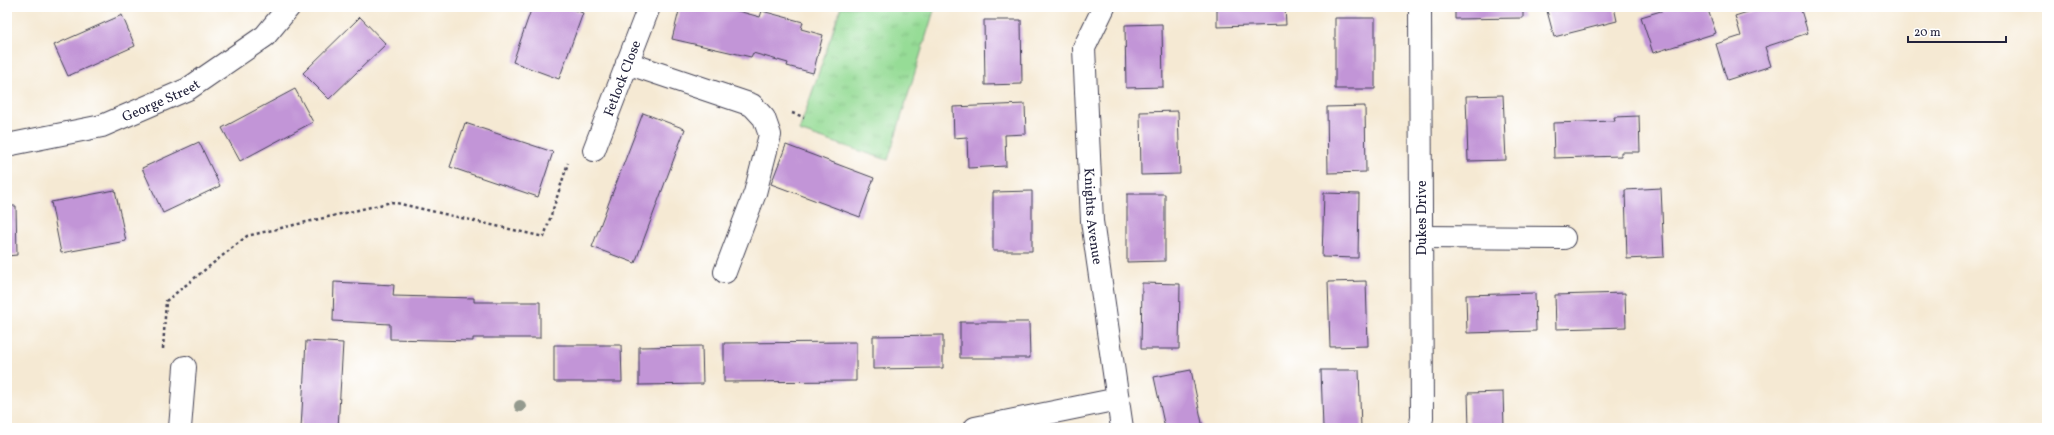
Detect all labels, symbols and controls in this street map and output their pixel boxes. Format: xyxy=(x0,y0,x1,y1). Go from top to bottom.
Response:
scale bar xyxy=(1908,18,2006,44)
text: 20 m xyxy=(1914,25,1941,41)
street label: Fetlock Close xyxy=(600,38,646,119)
street label: George Street xyxy=(119,75,204,127)
street label: Knights Avenue xyxy=(1079,167,1106,266)
street label: Dukes Drive xyxy=(1413,180,1432,256)

